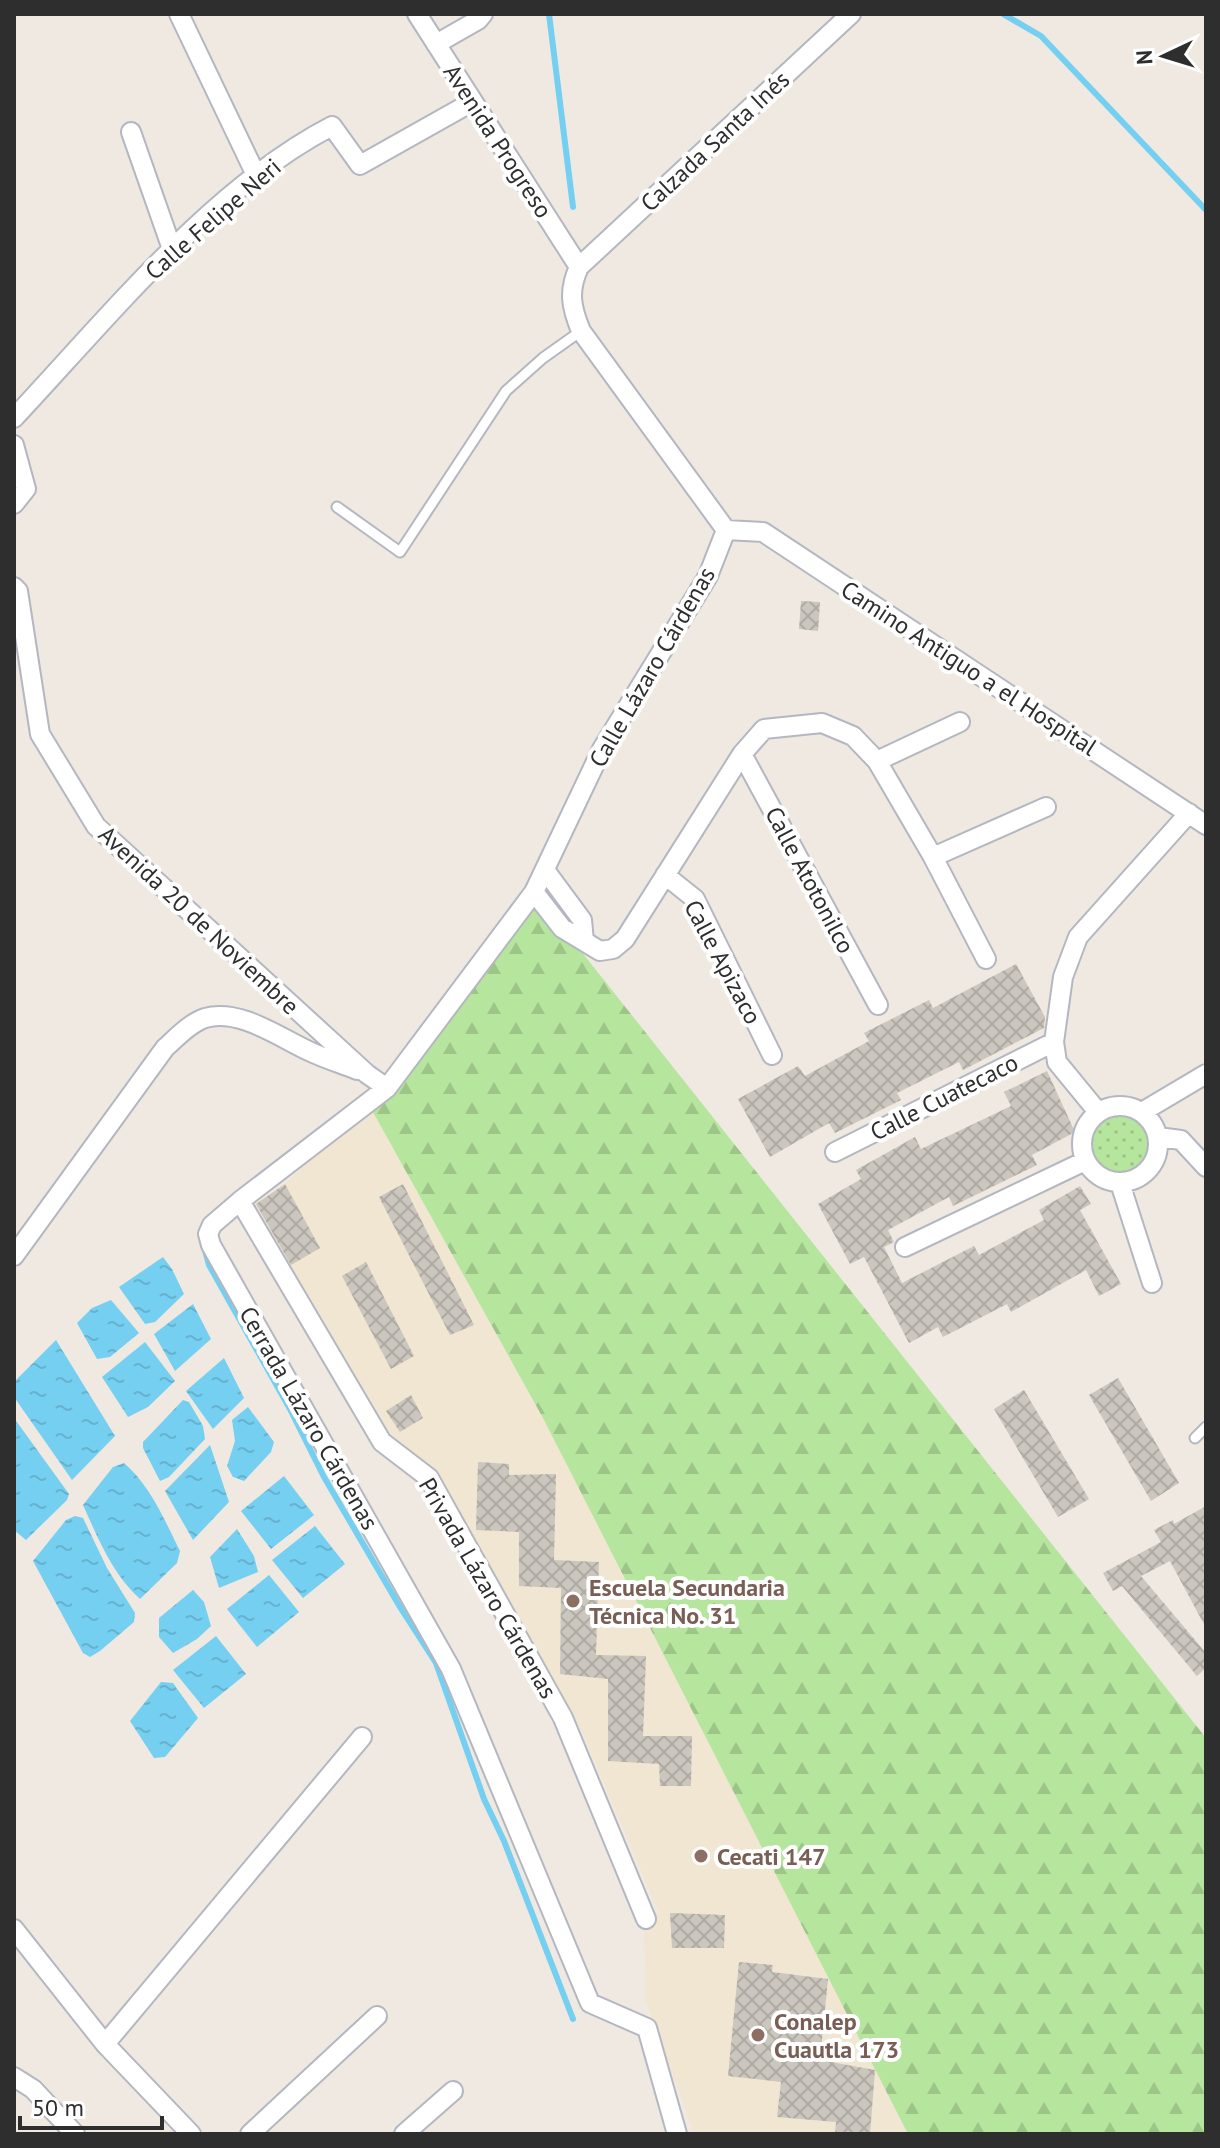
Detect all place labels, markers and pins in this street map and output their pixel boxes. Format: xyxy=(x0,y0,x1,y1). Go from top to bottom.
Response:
place label: Escuela Secundaria Técnica No. 31 xyxy=(589,1572,785,1631)
marker: Escuela Secundaria Técnica No. 31 xyxy=(564,1592,582,1610)
place label: Cecati 147 xyxy=(717,1841,826,1872)
marker: Cecati 147 xyxy=(692,1847,710,1865)
place label: Conalep Cuautla 173 xyxy=(774,2006,899,2065)
marker: Conalep Cuautla 173 xyxy=(749,2026,767,2044)

